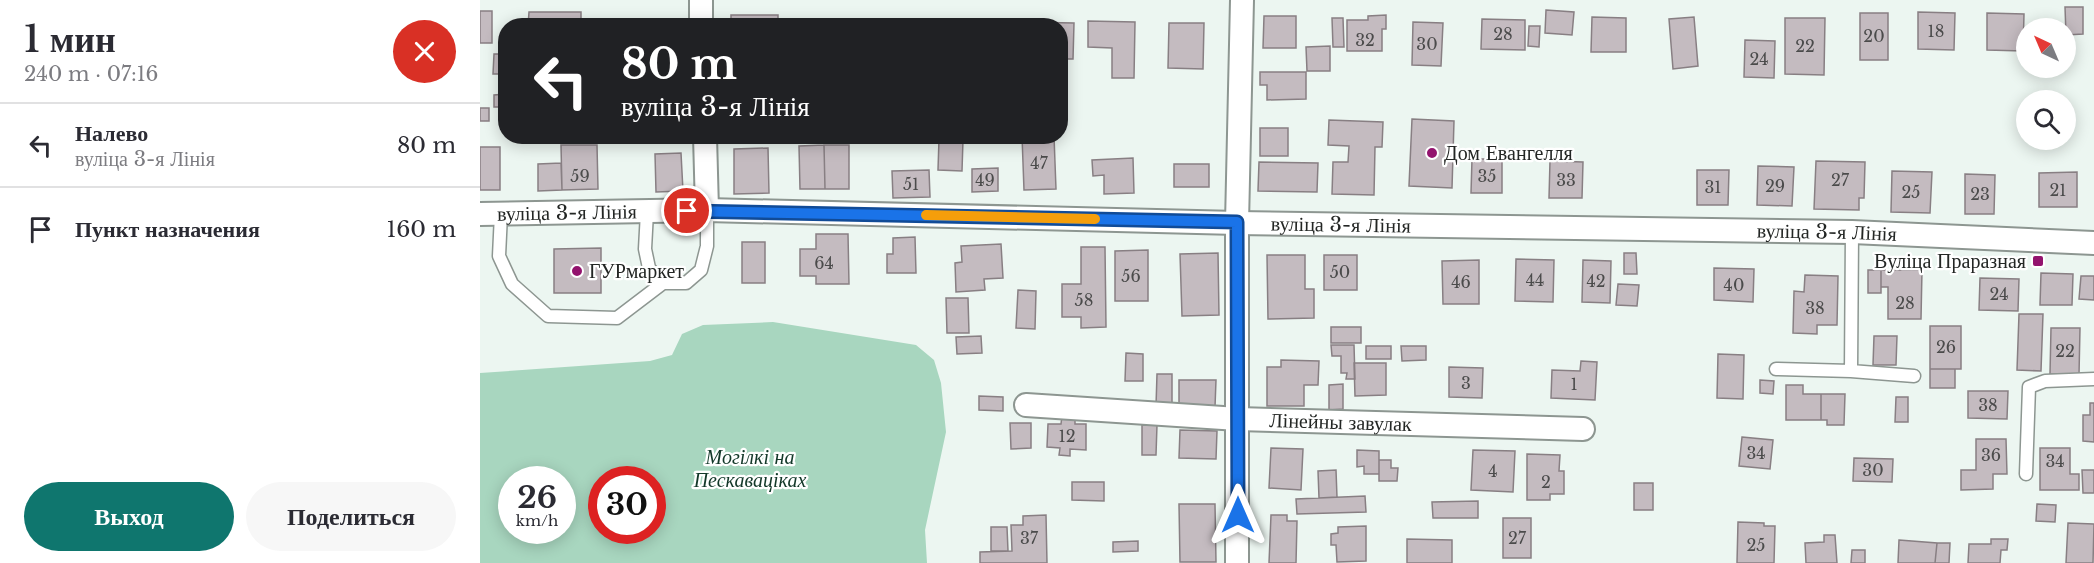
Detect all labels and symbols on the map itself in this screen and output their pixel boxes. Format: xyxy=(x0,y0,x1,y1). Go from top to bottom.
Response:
north arrow xyxy=(2016,18,2076,78)
house number: 18 xyxy=(1928,21,1944,41)
house number: 28 xyxy=(1493,24,1513,44)
house number: 20 xyxy=(1863,26,1885,46)
house number: 32 xyxy=(1355,30,1375,50)
house number: 30 xyxy=(1416,34,1438,54)
house number: 22 xyxy=(1795,36,1815,56)
house number: 24 xyxy=(1749,49,1769,69)
place label: Дом Евангелля xyxy=(1444,141,1573,165)
marker: Дом Евангелля xyxy=(1425,146,1439,160)
house number: 47 xyxy=(1030,153,1049,173)
house number: 59 xyxy=(570,166,590,186)
house number: 35 xyxy=(1478,166,1496,186)
house number: 49 xyxy=(975,170,995,190)
house number: 33 xyxy=(1556,170,1576,190)
house number: 27 xyxy=(1831,170,1850,190)
house number: 51 xyxy=(903,174,919,194)
house number: 29 xyxy=(1765,176,1785,196)
house number: 31 xyxy=(1705,177,1722,197)
house number: 21 xyxy=(2050,180,2067,200)
house number: 25 xyxy=(1902,182,1920,202)
house number: 23 xyxy=(1970,184,1990,204)
pin xyxy=(661,185,712,236)
street label: вуліца 3-я Лінія xyxy=(497,199,637,226)
street label: вуліца 3-я Лінія xyxy=(1271,211,1411,238)
street label: вуліца 3-я Лінія xyxy=(1757,219,1897,246)
place label: Вуліца Праразная xyxy=(1874,249,2026,273)
house number: 64 xyxy=(814,253,834,273)
marker: Вуліца Праразная xyxy=(2031,254,2045,268)
place label: ГУРмаркет xyxy=(589,259,684,283)
house number: 50 xyxy=(1330,262,1350,282)
marker: ГУРмаркет xyxy=(570,264,584,278)
house number: 56 xyxy=(1121,266,1141,286)
house number: 44 xyxy=(1526,270,1544,290)
house number: 42 xyxy=(1586,271,1606,291)
house number: 46 xyxy=(1451,272,1471,292)
house number: 40 xyxy=(1724,275,1744,295)
house number: 24 xyxy=(1989,284,2009,304)
house number: 58 xyxy=(1075,290,1093,310)
house number: 28 xyxy=(1895,293,1915,313)
house number: 38 xyxy=(1805,298,1825,318)
house number: 26 xyxy=(1936,337,1956,357)
house number: 22 xyxy=(2055,341,2075,361)
house number: 3 xyxy=(1461,373,1471,393)
house number: 1 xyxy=(1570,374,1578,394)
house number: 38 xyxy=(1978,395,1998,415)
street label: Лінейны завулак xyxy=(1269,408,1412,436)
house number: 12 xyxy=(1059,426,1076,446)
house number: 34 xyxy=(1746,443,1766,463)
park label: Могілкі на Пескаваціках xyxy=(693,445,806,492)
house number: 36 xyxy=(1981,445,2001,465)
house number: 34 xyxy=(2045,451,2065,471)
house number: 30 xyxy=(1862,460,1884,480)
house number: 4 xyxy=(1488,461,1498,481)
speed limit sign: 30 xyxy=(588,466,666,544)
house number: 2 xyxy=(1541,472,1551,492)
position arrow xyxy=(1206,483,1270,547)
house number: 37 xyxy=(1020,528,1039,548)
house number: 27 xyxy=(1508,528,1527,548)
house number: 25 xyxy=(1747,535,1765,555)

